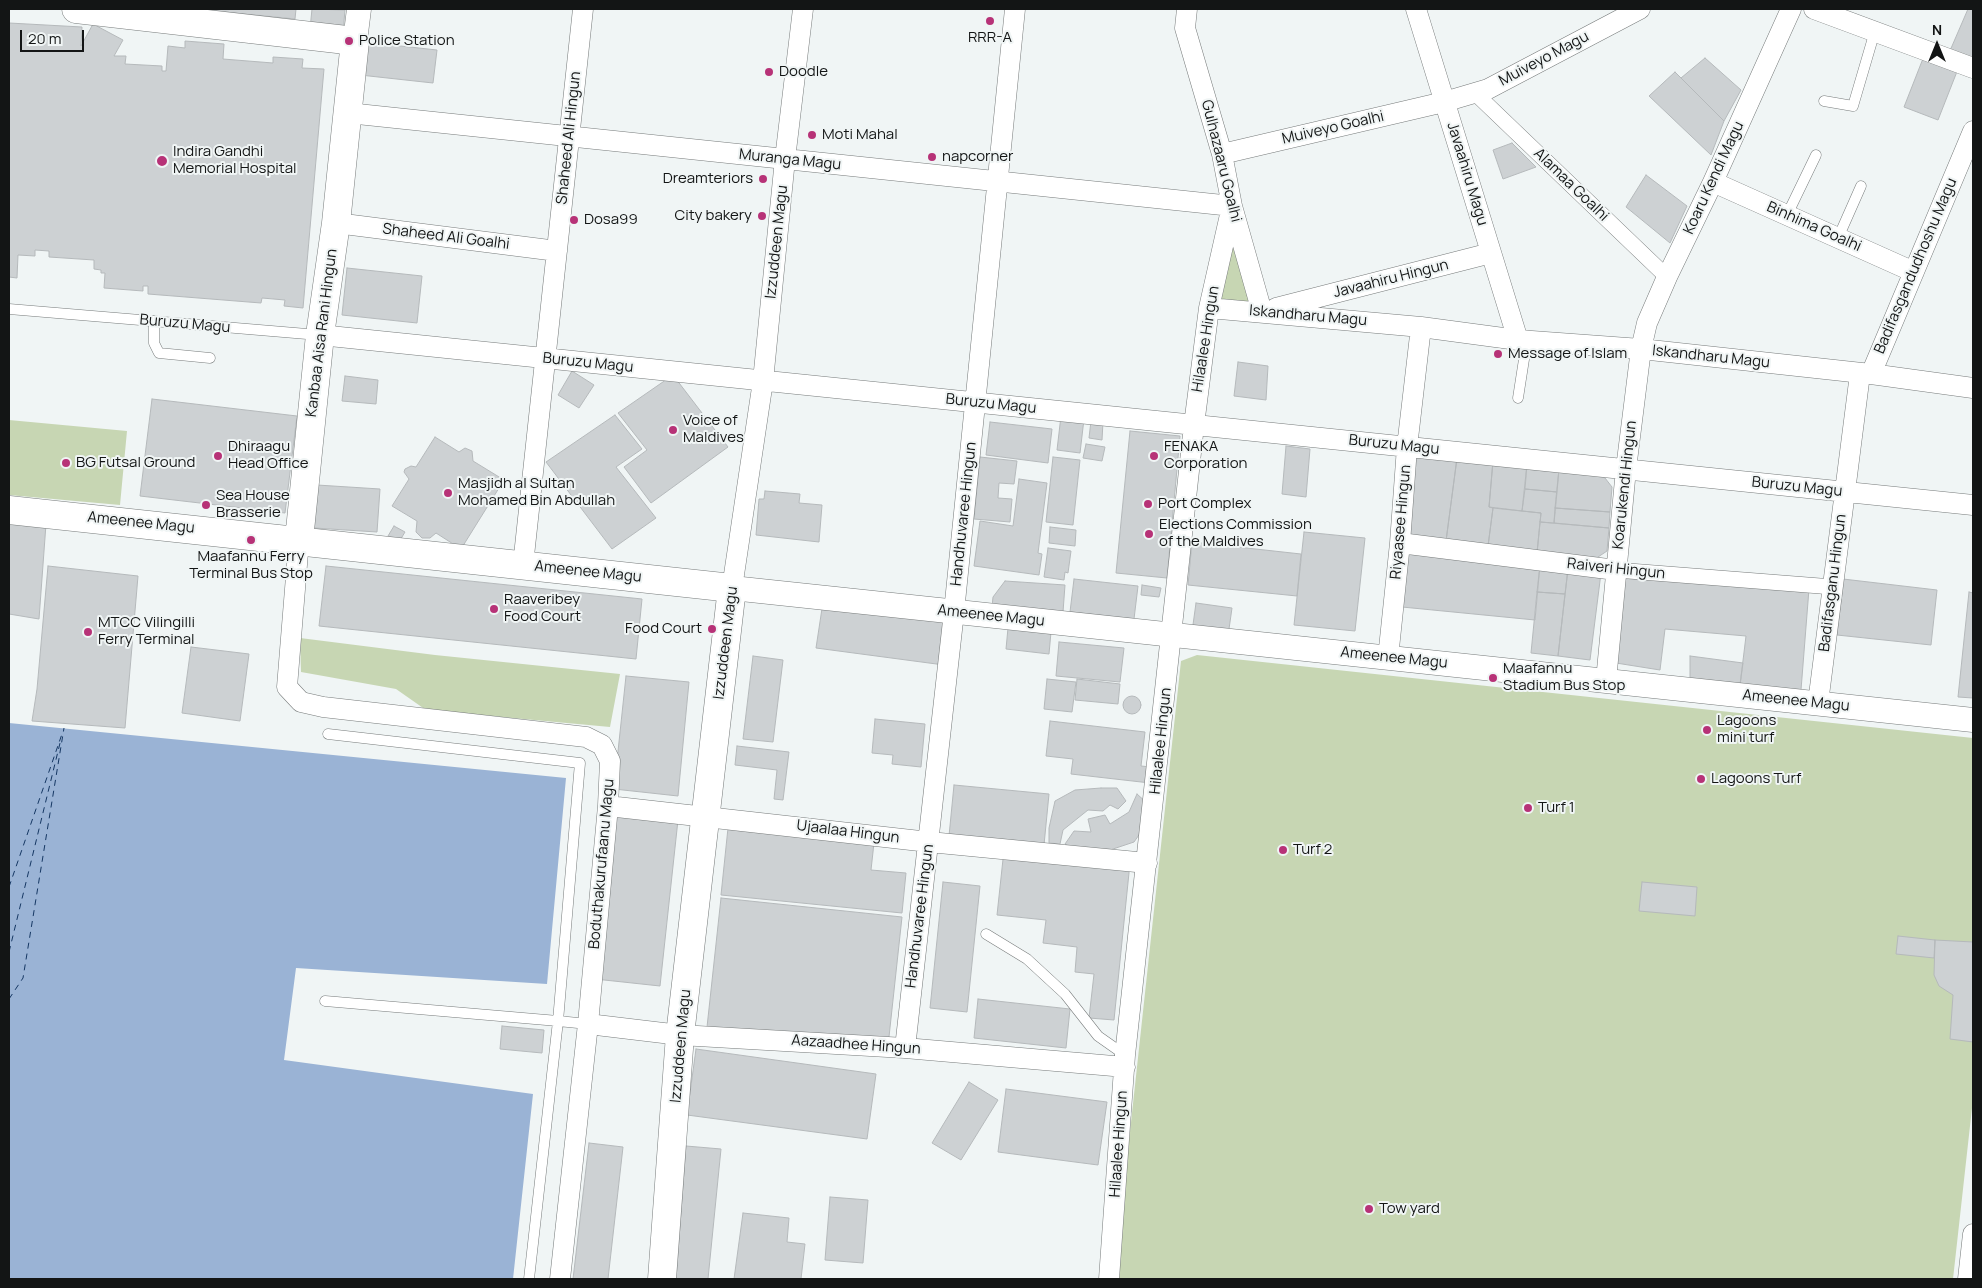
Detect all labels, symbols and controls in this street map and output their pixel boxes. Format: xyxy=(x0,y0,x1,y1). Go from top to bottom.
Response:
marker: RRR-A xyxy=(984,15,996,27)
scale bar xyxy=(22,20,86,52)
north arrow xyxy=(1912,20,1962,70)
text: N xyxy=(1932,20,1942,39)
text: 20 m xyxy=(28,28,61,49)
street label: Muiveyo Magu xyxy=(1496,28,1592,90)
place label: RRR-A xyxy=(968,29,1012,47)
place label: Police Station xyxy=(359,32,455,50)
marker: Police Station xyxy=(343,35,355,47)
place label: Doodle xyxy=(779,63,828,81)
marker: Doodle xyxy=(763,66,775,78)
street label: Shaheed Ali Hingun xyxy=(553,71,585,205)
street label: Gulhazaaru Goalhi xyxy=(1197,98,1245,224)
street label: Muiveyo Goalhi xyxy=(1280,108,1386,148)
street label: Koaru Kendi Magu xyxy=(1680,119,1748,237)
street label: Javaahiru Magu xyxy=(1443,120,1491,228)
place label: Moti Mahal xyxy=(822,126,898,144)
marker: Moti Mahal xyxy=(806,129,818,141)
place label: Indira Gandhi Memorial Hospital xyxy=(173,143,297,178)
street label: Alamaa Goalhi xyxy=(1530,145,1612,225)
street label: Muranga Magu xyxy=(738,146,842,174)
place label: napcorner xyxy=(942,148,1014,166)
marker: napcorner xyxy=(926,151,938,163)
marker: Indira Gandhi Memorial Hospital xyxy=(155,154,169,168)
place label: Dreamteriors xyxy=(663,170,753,188)
marker: Dreamteriors xyxy=(757,173,769,185)
street label: Badifasgandudhoshu Magu xyxy=(1871,175,1961,357)
street label: Izzuddeen Magu xyxy=(762,184,792,300)
street label: Binhima Goalhi xyxy=(1764,198,1864,256)
place label: City bakery xyxy=(675,207,752,225)
marker: City bakery xyxy=(756,210,768,222)
place label: Dosa99 xyxy=(584,211,638,229)
marker: Dosa99 xyxy=(568,214,580,226)
street label: Shaheed Ali Goalhi xyxy=(381,220,511,254)
street label: Kanbaa Aisa Rani Hingun xyxy=(303,248,341,418)
street label: Javaahiru Hingun xyxy=(1332,256,1450,302)
street label: Hilaalee Hingun xyxy=(1189,285,1223,393)
street label: Iskandharu Magu xyxy=(1248,302,1368,330)
street label: Buruzu Magu xyxy=(139,311,231,337)
street label: Iskandharu Magu xyxy=(1651,342,1771,372)
place label: Message of Islam xyxy=(1508,345,1627,363)
marker: Message of Islam xyxy=(1492,348,1504,360)
street label: Buruzu Magu xyxy=(542,349,634,377)
street label: Buruzu Magu xyxy=(945,390,1037,418)
place label: Voice of Maldives xyxy=(683,412,744,447)
street label: Koarukendi Hingun xyxy=(1609,420,1641,550)
marker: Voice of Maldives xyxy=(667,424,679,436)
street label: Buruzu Magu xyxy=(1348,431,1440,459)
place label: Dhiraagu Head Office xyxy=(228,438,308,473)
place label: FENAKA Corporation xyxy=(1164,438,1247,473)
street label: Handhuvaree Hingun xyxy=(947,441,981,587)
marker: Dhiraagu Head Office xyxy=(212,450,224,462)
marker: FENAKA Corporation xyxy=(1148,450,1160,462)
place label: BG Futsal Ground xyxy=(76,454,195,472)
marker: BG Futsal Ground xyxy=(60,457,72,469)
street label: Riyaasee Hingun xyxy=(1387,464,1415,580)
street label: Buruzu Magu xyxy=(1751,473,1843,501)
place label: Masjidh al Sultan Mohamed Bin Abdullah xyxy=(458,475,615,510)
place label: Sea House Brasserie xyxy=(216,487,290,522)
marker: Masjidh al Sultan Mohamed Bin Abdullah xyxy=(442,487,454,499)
place label: Port Complex xyxy=(1158,495,1251,513)
marker: Port Complex xyxy=(1142,498,1154,510)
marker: Sea House Brasserie xyxy=(200,499,212,511)
street label: Ameenee Magu xyxy=(87,508,195,538)
street label: Badifasganu Hingun xyxy=(1816,513,1850,653)
place label: Elections Commission of the Maldives xyxy=(1159,516,1312,551)
marker: Elections Commission of the Maldives xyxy=(1143,528,1155,540)
marker: Maafannu Ferry Terminal Bus Stop xyxy=(245,534,257,546)
place label: Maafannu Ferry Terminal Bus Stop xyxy=(189,548,313,583)
street label: Raiveri Hingun xyxy=(1566,555,1666,583)
street label: Ameenee Magu xyxy=(534,557,642,587)
street label: Izzuddeen Magu xyxy=(710,585,742,701)
place label: Raaveribey Food Court xyxy=(504,591,581,626)
street label: Ameenee Magu xyxy=(937,601,1045,631)
marker: Raaveribey Food Court xyxy=(488,603,500,615)
place label: MTCC Vilingilli Ferry Terminal xyxy=(98,614,195,649)
place label: Food Court xyxy=(625,620,702,638)
marker: Food Court xyxy=(706,623,718,635)
marker: MTCC Vilingilli Ferry Terminal xyxy=(82,626,94,638)
street label: Ameenee Magu xyxy=(1340,643,1448,673)
place label: Maafannu Stadium Bus Stop xyxy=(1503,660,1625,695)
marker: Maafannu Stadium Bus Stop xyxy=(1487,672,1499,684)
street label: Ameenee Magu xyxy=(1742,686,1850,716)
street label: Hilaalee Hingun xyxy=(1146,687,1176,795)
place label: Lagoons mini turf xyxy=(1717,712,1776,747)
marker: Lagoons mini turf xyxy=(1701,724,1713,736)
place label: Lagoons Turf xyxy=(1711,770,1801,788)
marker: Lagoons Turf xyxy=(1695,773,1707,785)
street label: Boduthakurufaanu Magu xyxy=(586,778,618,950)
place label: Turf 1 xyxy=(1538,799,1575,817)
marker: Turf 1 xyxy=(1522,802,1534,814)
street label: Ujaalaa Hingun xyxy=(796,817,900,847)
place label: Turf 2 xyxy=(1293,841,1332,859)
street label: Handhuvaree Hingun xyxy=(902,843,938,989)
marker: Turf 2 xyxy=(1277,844,1289,856)
street label: Izzuddeen Magu xyxy=(667,988,695,1104)
street label: Aazaadhee Hingun xyxy=(791,1031,921,1059)
street label: Hilaalee Hingun xyxy=(1106,1090,1132,1198)
place label: Tow yard xyxy=(1379,1200,1440,1218)
marker: Tow yard xyxy=(1363,1203,1375,1215)

